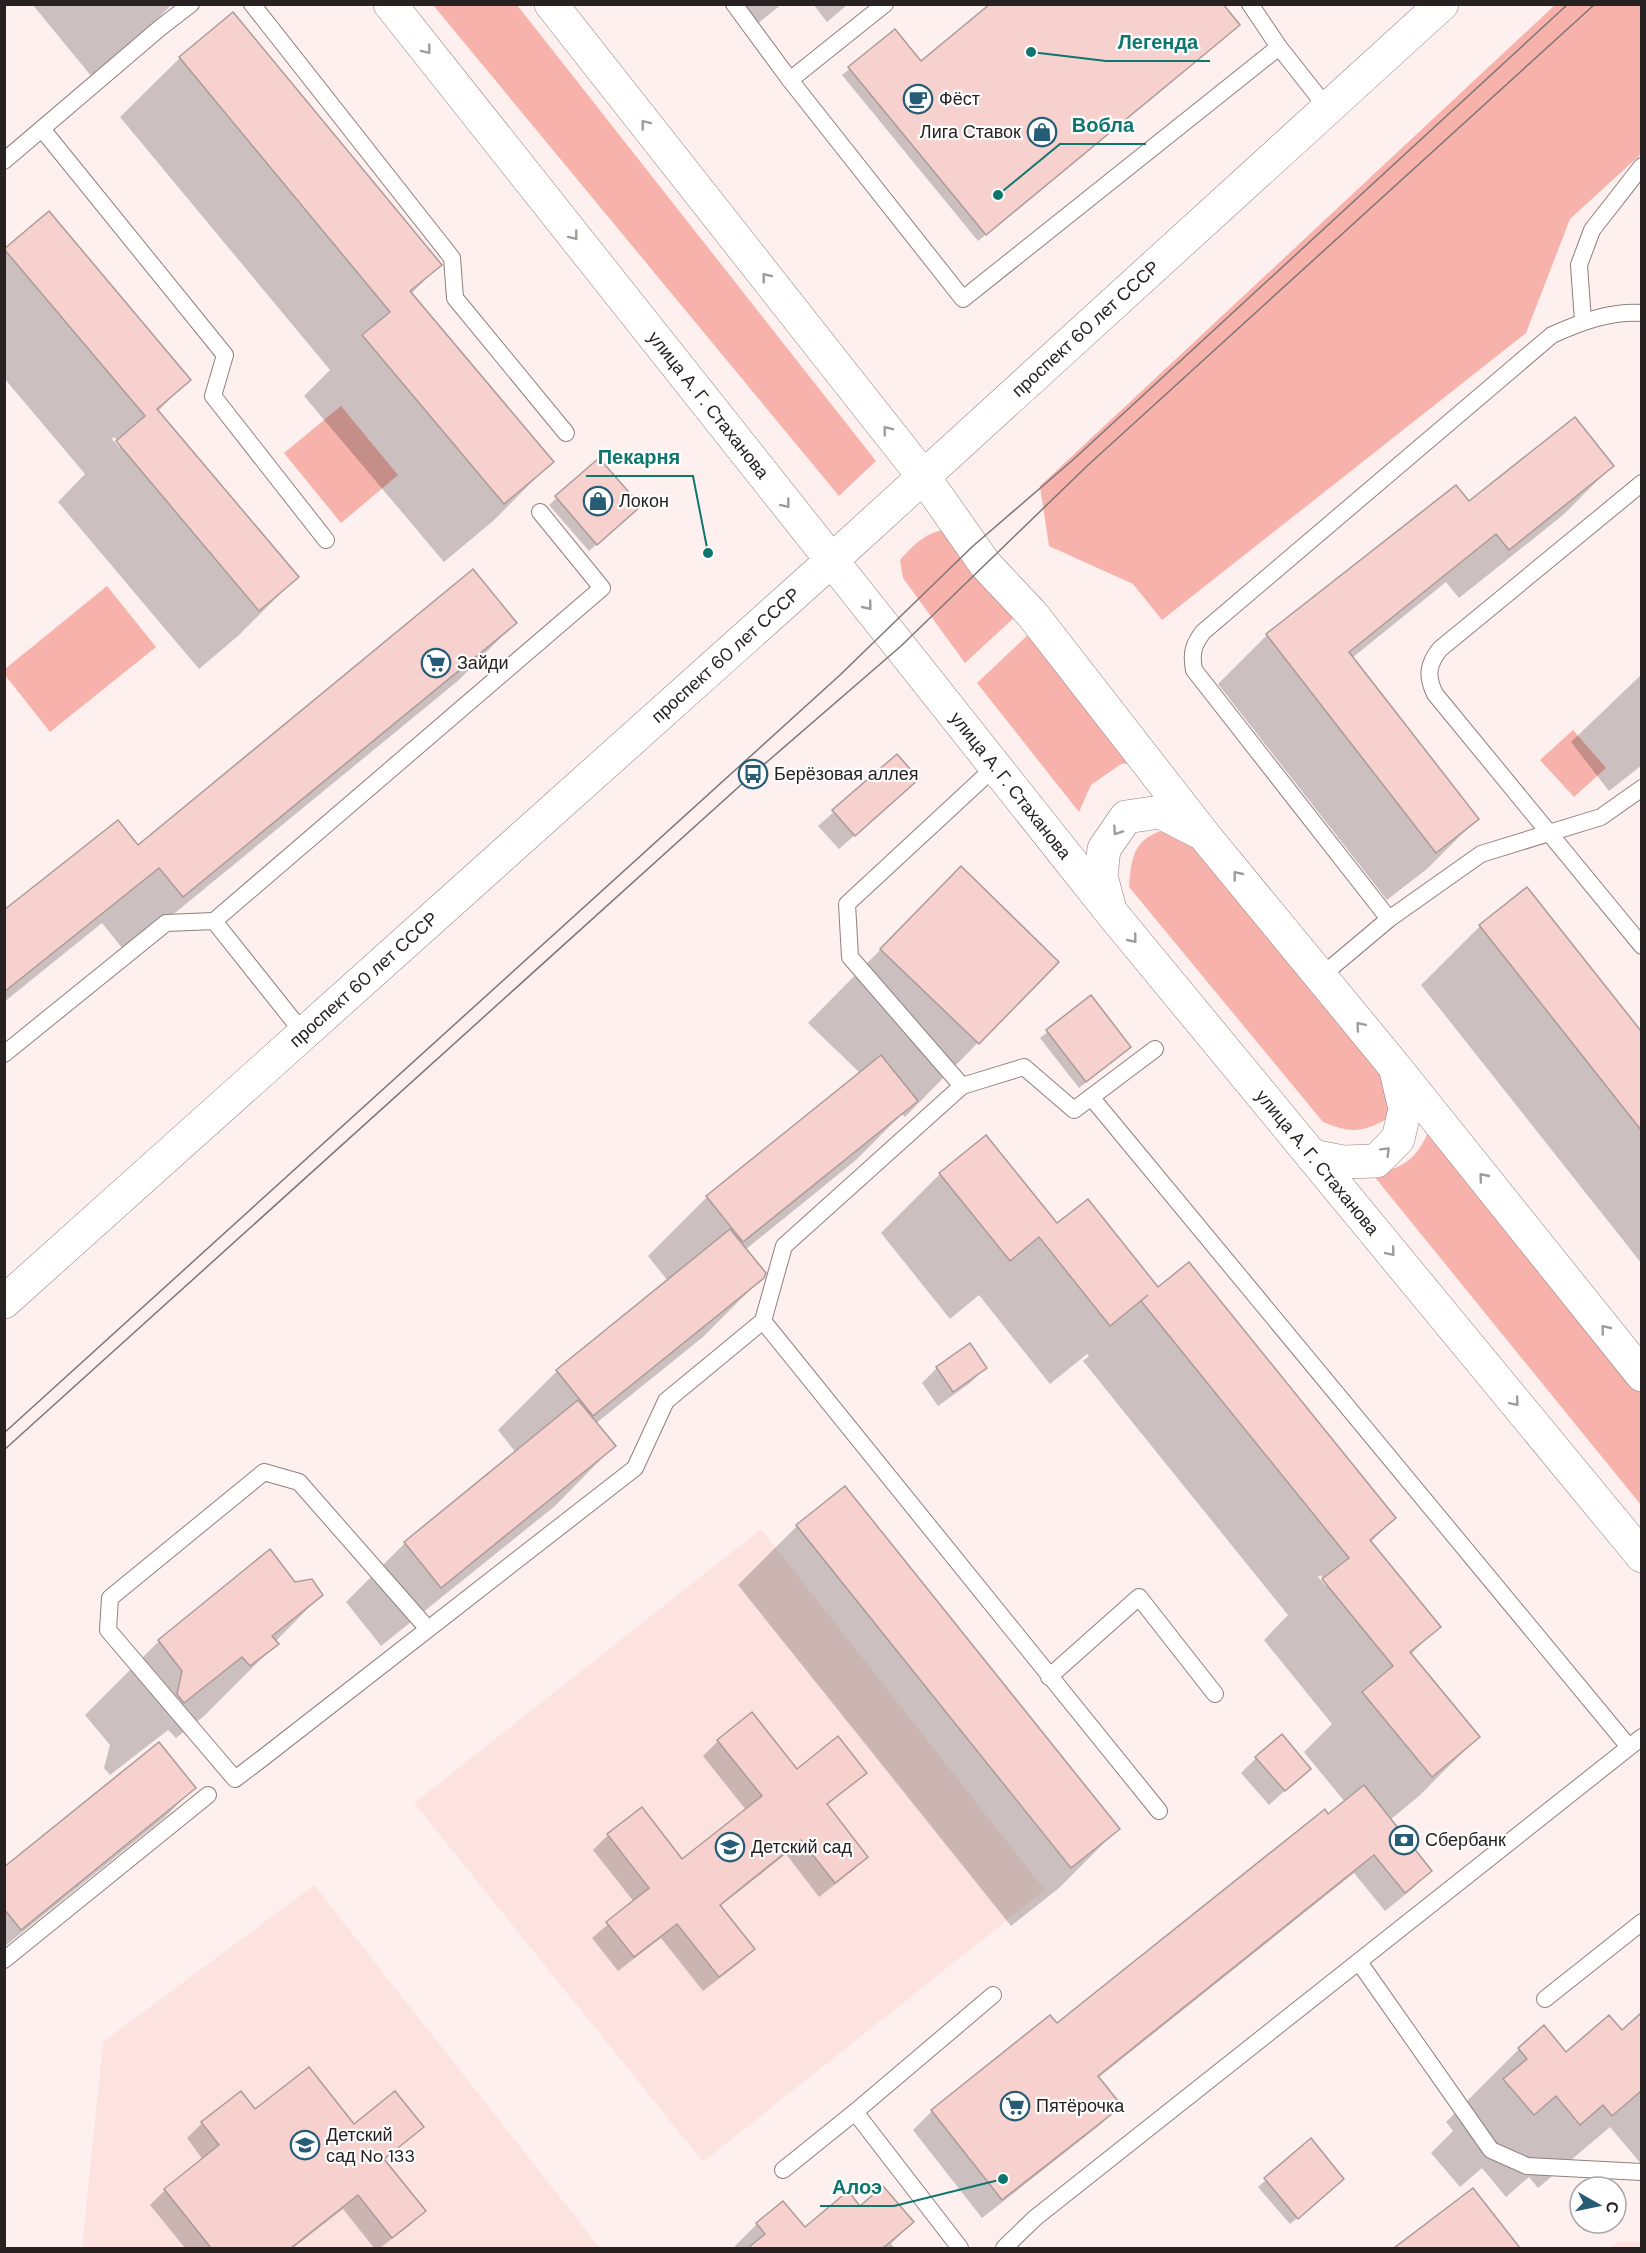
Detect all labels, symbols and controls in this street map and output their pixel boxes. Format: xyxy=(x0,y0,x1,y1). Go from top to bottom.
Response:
callout: Легенда xyxy=(1106,23,1210,61)
text: Легенда xyxy=(1118,29,1199,55)
one-way arrow xyxy=(419,44,430,55)
cafe icon: Фёст xyxy=(902,83,934,115)
place label: Фёст xyxy=(939,87,980,111)
callout: Вобла xyxy=(1060,106,1146,144)
text: Вобла xyxy=(1072,112,1135,138)
shop icon: Лига Ставок xyxy=(1026,116,1058,148)
one-way arrow xyxy=(642,119,653,130)
place label: Лига Ставок xyxy=(920,120,1021,144)
one-way arrow xyxy=(566,229,577,240)
street label: проспект 60 лет СССР xyxy=(1007,255,1165,402)
one-way arrow xyxy=(762,273,773,284)
street label: улица А. Г. Стаханова xyxy=(642,326,775,485)
one-way arrow xyxy=(883,426,894,437)
callout: Пекарня xyxy=(586,438,693,476)
text: Пекарня xyxy=(598,444,680,470)
shop icon: Локон xyxy=(582,485,614,517)
place label: Локон xyxy=(619,489,669,513)
one-way arrow xyxy=(779,497,790,508)
street label: проспект 60 лет СССР xyxy=(646,582,805,728)
one-way arrow xyxy=(861,599,872,610)
supermarket icon: Зайди xyxy=(420,647,452,679)
place label: Зайди xyxy=(457,651,509,675)
street label: улица А. Г. Стаханова xyxy=(944,707,1077,865)
bus stop icon: Берёзовая аллея xyxy=(737,758,769,790)
place label: Берёзовая аллея xyxy=(774,762,919,786)
one-way arrow xyxy=(1113,824,1124,835)
one-way arrow xyxy=(1233,871,1244,882)
street label: проспект 60 лет СССР xyxy=(284,907,443,1053)
one-way arrow xyxy=(1126,932,1137,943)
one-way arrow xyxy=(1357,1022,1368,1033)
street label: улица А. Г. Стаханова xyxy=(1250,1085,1385,1241)
one-way arrow xyxy=(1379,1147,1390,1158)
one-way arrow xyxy=(1479,1173,1490,1184)
one-way arrow xyxy=(1383,1245,1394,1256)
one-way arrow xyxy=(1601,1325,1612,1336)
one-way arrow xyxy=(1507,1396,1518,1407)
bank icon: Сбербанк xyxy=(1388,1824,1420,1856)
place label: Сбербанк xyxy=(1425,1828,1506,1852)
school or university icon: Детский сад xyxy=(714,1831,746,1863)
place label: Детский сад xyxy=(751,1835,852,1859)
supermarket icon: Пятёрочка xyxy=(999,2090,1031,2122)
place label: Пятёрочка xyxy=(1036,2094,1125,2118)
place label: Детский сад No 133 xyxy=(326,2123,415,2168)
school or university icon: Детский сад No 133 xyxy=(289,2129,321,2161)
callout: Алоэ xyxy=(820,2168,894,2206)
text: Алоэ xyxy=(832,2174,882,2200)
north arrow xyxy=(1568,2175,1628,2235)
text: С xyxy=(1601,2200,1624,2215)

